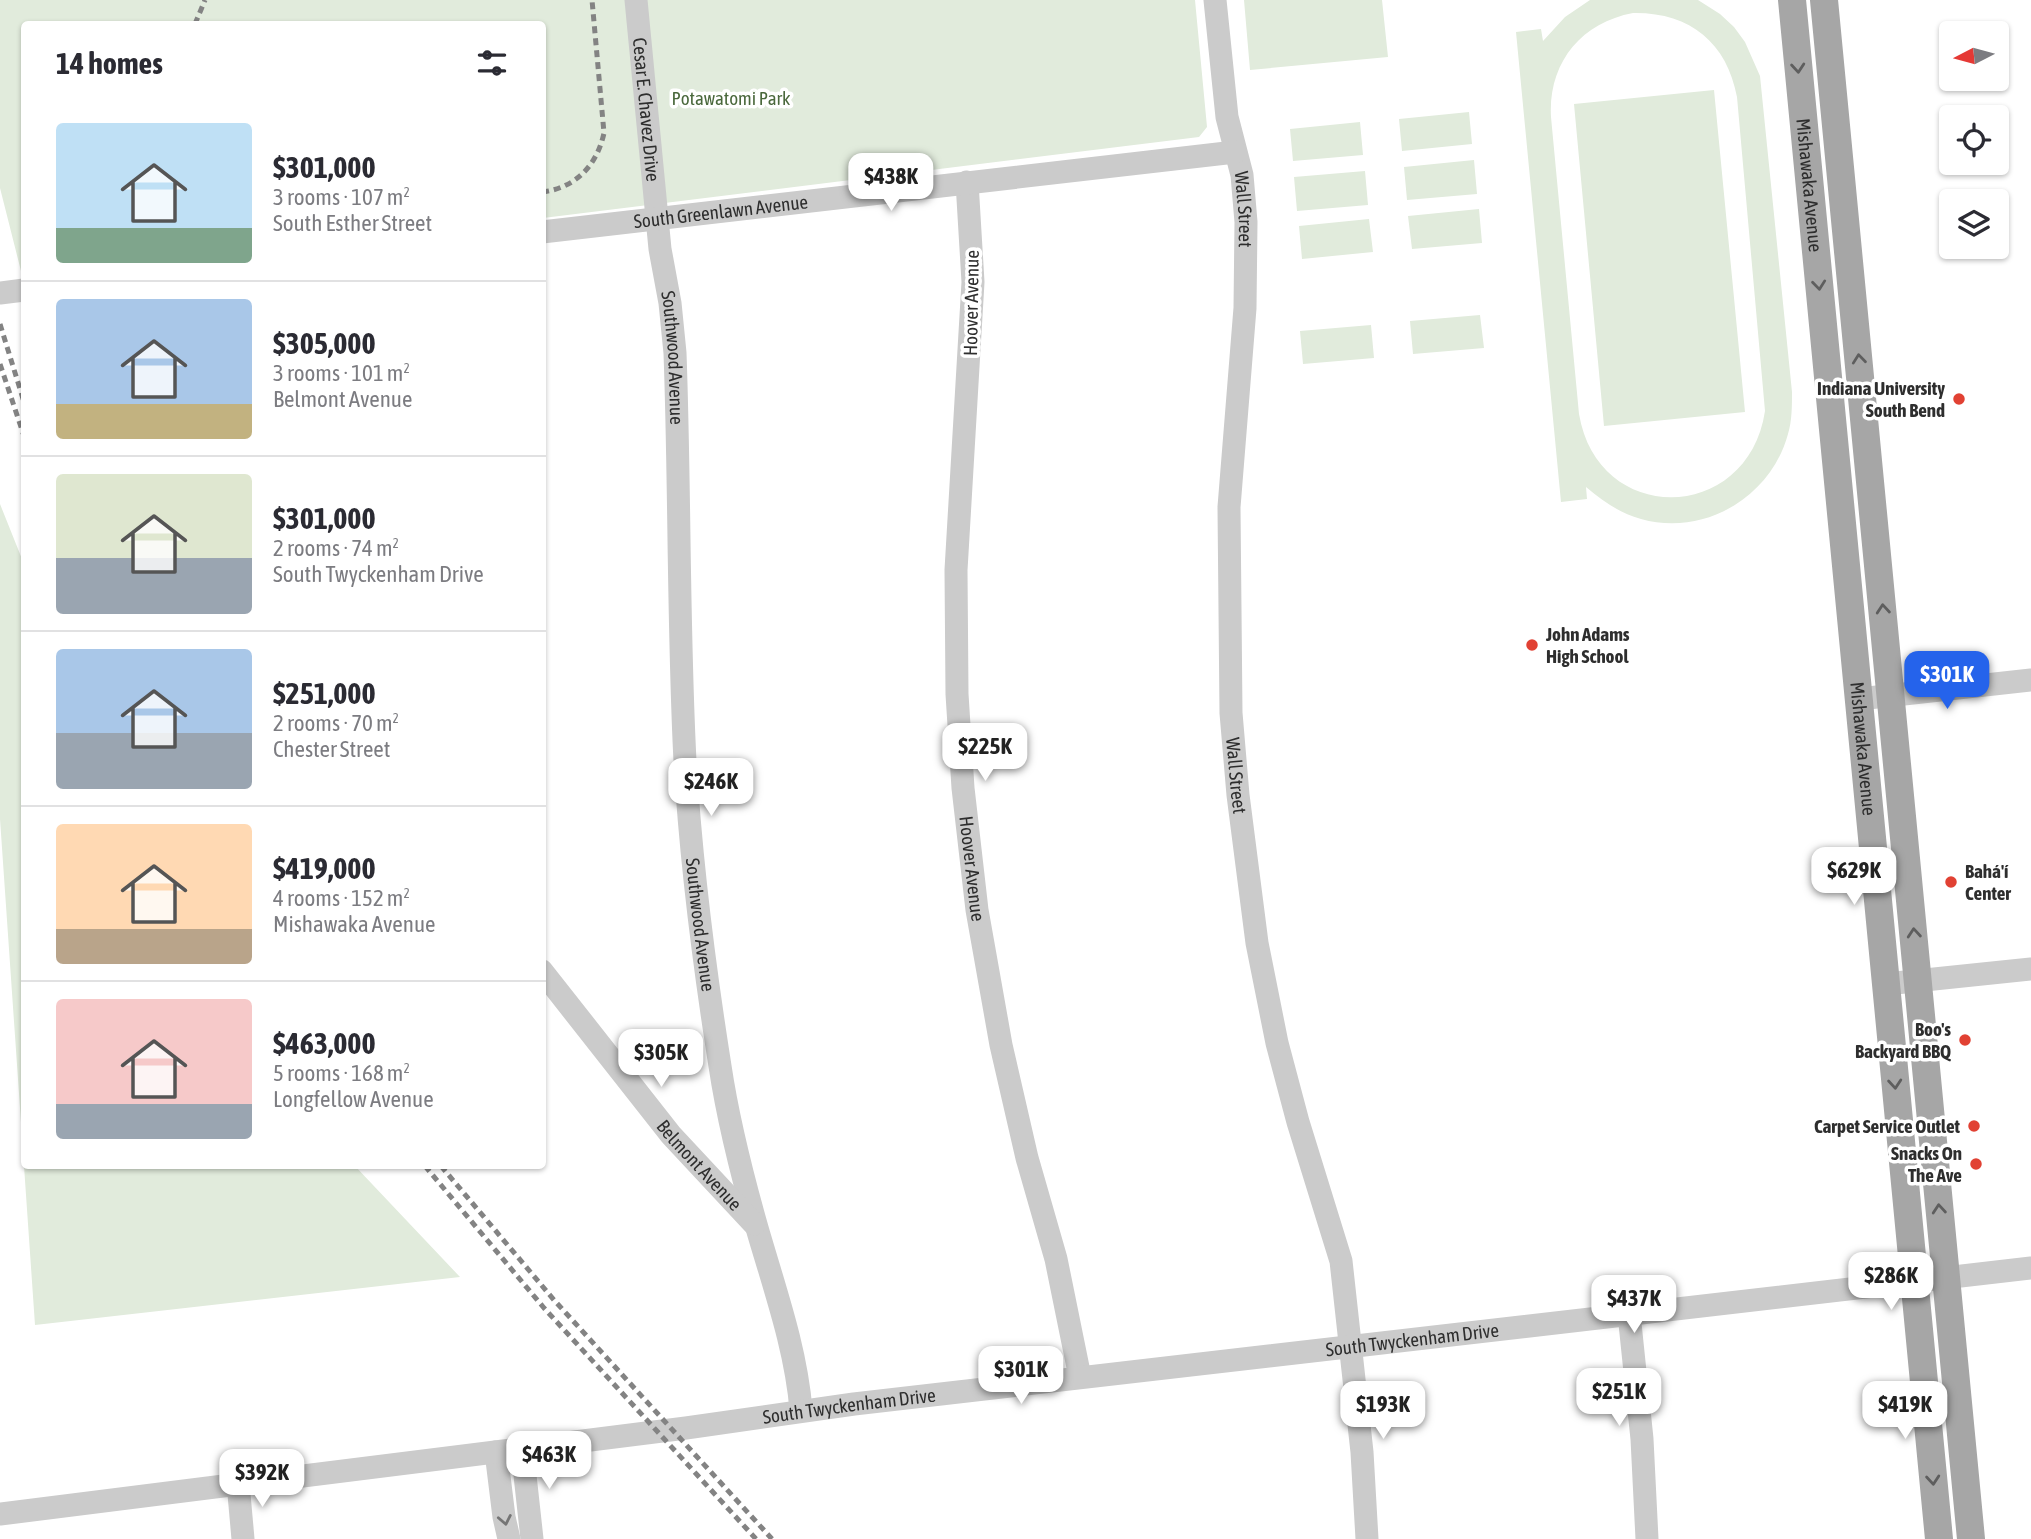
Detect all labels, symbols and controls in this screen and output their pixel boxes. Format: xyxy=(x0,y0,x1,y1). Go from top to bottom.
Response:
north arrow xyxy=(1939,21,2009,91)
map controls xyxy=(1939,21,2009,259)
street label: Cesar E. Chavez Drive xyxy=(629,37,664,182)
icon: filters xyxy=(473,44,511,82)
text: 14 homes xyxy=(56,46,163,80)
one-way arrow xyxy=(1790,63,1805,74)
park label: Potawatomi Park xyxy=(672,87,791,109)
button: locate xyxy=(1939,105,2009,175)
street label: Mishawaka Avenue xyxy=(1792,117,1827,253)
text: $301,000 xyxy=(273,150,376,184)
icon: home xyxy=(112,151,196,235)
pin: $438K xyxy=(842,154,940,213)
text: $438K xyxy=(864,163,918,189)
street label: Wall Street xyxy=(1231,170,1257,248)
text: 3 rooms · 107 m² xyxy=(273,184,410,210)
button: layers xyxy=(1939,189,2009,259)
street label: South Greenlawn Avenue xyxy=(633,190,809,232)
text: South Esther Street xyxy=(273,210,432,236)
street label: Hoover Avenue xyxy=(959,250,983,356)
one-way arrow xyxy=(1812,279,1827,291)
street label: Southwood Avenue xyxy=(657,289,688,425)
text: $305,000 xyxy=(273,326,376,360)
icon: home xyxy=(112,327,196,411)
one-way arrow xyxy=(1851,353,1866,364)
text: 3 rooms · 101 m² xyxy=(273,360,410,386)
place label: Indiana University South Bend xyxy=(1817,377,1945,421)
text: Belmont Avenue xyxy=(273,386,412,412)
marker: Indiana University South Bend xyxy=(1951,391,1967,407)
text: $301,000 xyxy=(273,501,376,535)
icon: home xyxy=(112,502,196,586)
text: 2 rooms · 74 m² xyxy=(273,535,399,561)
text: South Twyckenham Drive xyxy=(273,561,484,587)
one-way arrow xyxy=(1876,604,1891,615)
place label: John Adams High School xyxy=(1545,623,1630,667)
marker: John Adams High School xyxy=(1524,637,1540,653)
pin: $301K xyxy=(1898,652,1996,711)
text: $301K xyxy=(1920,661,1974,687)
text: $251,000 xyxy=(273,676,376,710)
icon: home xyxy=(112,677,196,761)
street label: Mishawaka Avenue xyxy=(1846,681,1881,817)
text: 2 rooms · 70 m² xyxy=(273,710,399,736)
pin: $225K xyxy=(936,724,1034,783)
text: $225K xyxy=(958,733,1012,759)
text: Chester Street xyxy=(273,736,390,762)
street label: Wall Street xyxy=(1222,736,1251,815)
pin: $246K xyxy=(662,758,760,818)
text: $246K xyxy=(684,768,738,794)
street label: Hoover Avenue xyxy=(955,815,990,923)
pin: $629K xyxy=(1805,848,1903,907)
text: $419,000 xyxy=(273,851,376,885)
icon: home xyxy=(112,852,196,936)
street label: Southwood Avenue xyxy=(682,857,720,993)
text: $629K xyxy=(1827,857,1881,883)
place label: Bahá'í Center xyxy=(1965,860,2011,904)
marker: Bahá'í Center xyxy=(1943,874,1959,890)
text: 4 rooms · 152 m² xyxy=(273,885,410,911)
text: Mishawaka Avenue xyxy=(273,911,436,937)
one-way arrow xyxy=(1906,928,1921,939)
place label: Boo's Backyard BBQ xyxy=(1855,1018,1951,1062)
text: $463,000 xyxy=(273,1026,376,1060)
icon: home xyxy=(112,1027,196,1111)
pin: $305K xyxy=(612,1030,710,1089)
marker: Boo's Backyard BBQ xyxy=(1957,1032,1973,1048)
text: $305K xyxy=(634,1039,688,1065)
text: 5 rooms · 168 m² xyxy=(273,1060,410,1086)
one-way arrow xyxy=(1887,1079,1902,1090)
text: Longfellow Avenue xyxy=(273,1086,434,1112)
street label: Belmont Avenue xyxy=(652,1115,747,1215)
place label: Carpet Service Outlet xyxy=(1814,1115,1961,1137)
marker: Carpet Service Outlet xyxy=(1966,1118,1982,1134)
place label: Snacks On The Ave xyxy=(1891,1142,1962,1186)
marker: Snacks On The Ave xyxy=(1968,1156,1984,1172)
one-way arrow xyxy=(1932,1203,1947,1214)
pin: $286K xyxy=(1842,1252,1940,1312)
text: $286K xyxy=(1864,1262,1918,1288)
pin: $437K xyxy=(1585,1276,1683,1335)
text: $437K xyxy=(1607,1285,1661,1311)
street label: South Twyckenham Drive xyxy=(1324,1319,1500,1360)
pin: $301K xyxy=(972,1346,1070,1406)
text: $301K xyxy=(994,1356,1048,1382)
pin: $251K xyxy=(1570,1368,1668,1428)
text: $251K xyxy=(1592,1378,1646,1404)
pin: $193K xyxy=(1334,1382,1432,1441)
pin: $419K xyxy=(1856,1382,1954,1441)
street label: South Twyckenham Drive xyxy=(761,1384,937,1428)
text: $193K xyxy=(1356,1391,1410,1417)
text: $419K xyxy=(1878,1391,1932,1417)
pin: $463K xyxy=(500,1432,598,1491)
text: $463K xyxy=(522,1441,576,1467)
pin: $392K xyxy=(213,1450,311,1509)
text: $392K xyxy=(235,1459,289,1485)
one-way arrow xyxy=(1925,1475,1940,1486)
one-way arrow xyxy=(497,1514,512,1526)

